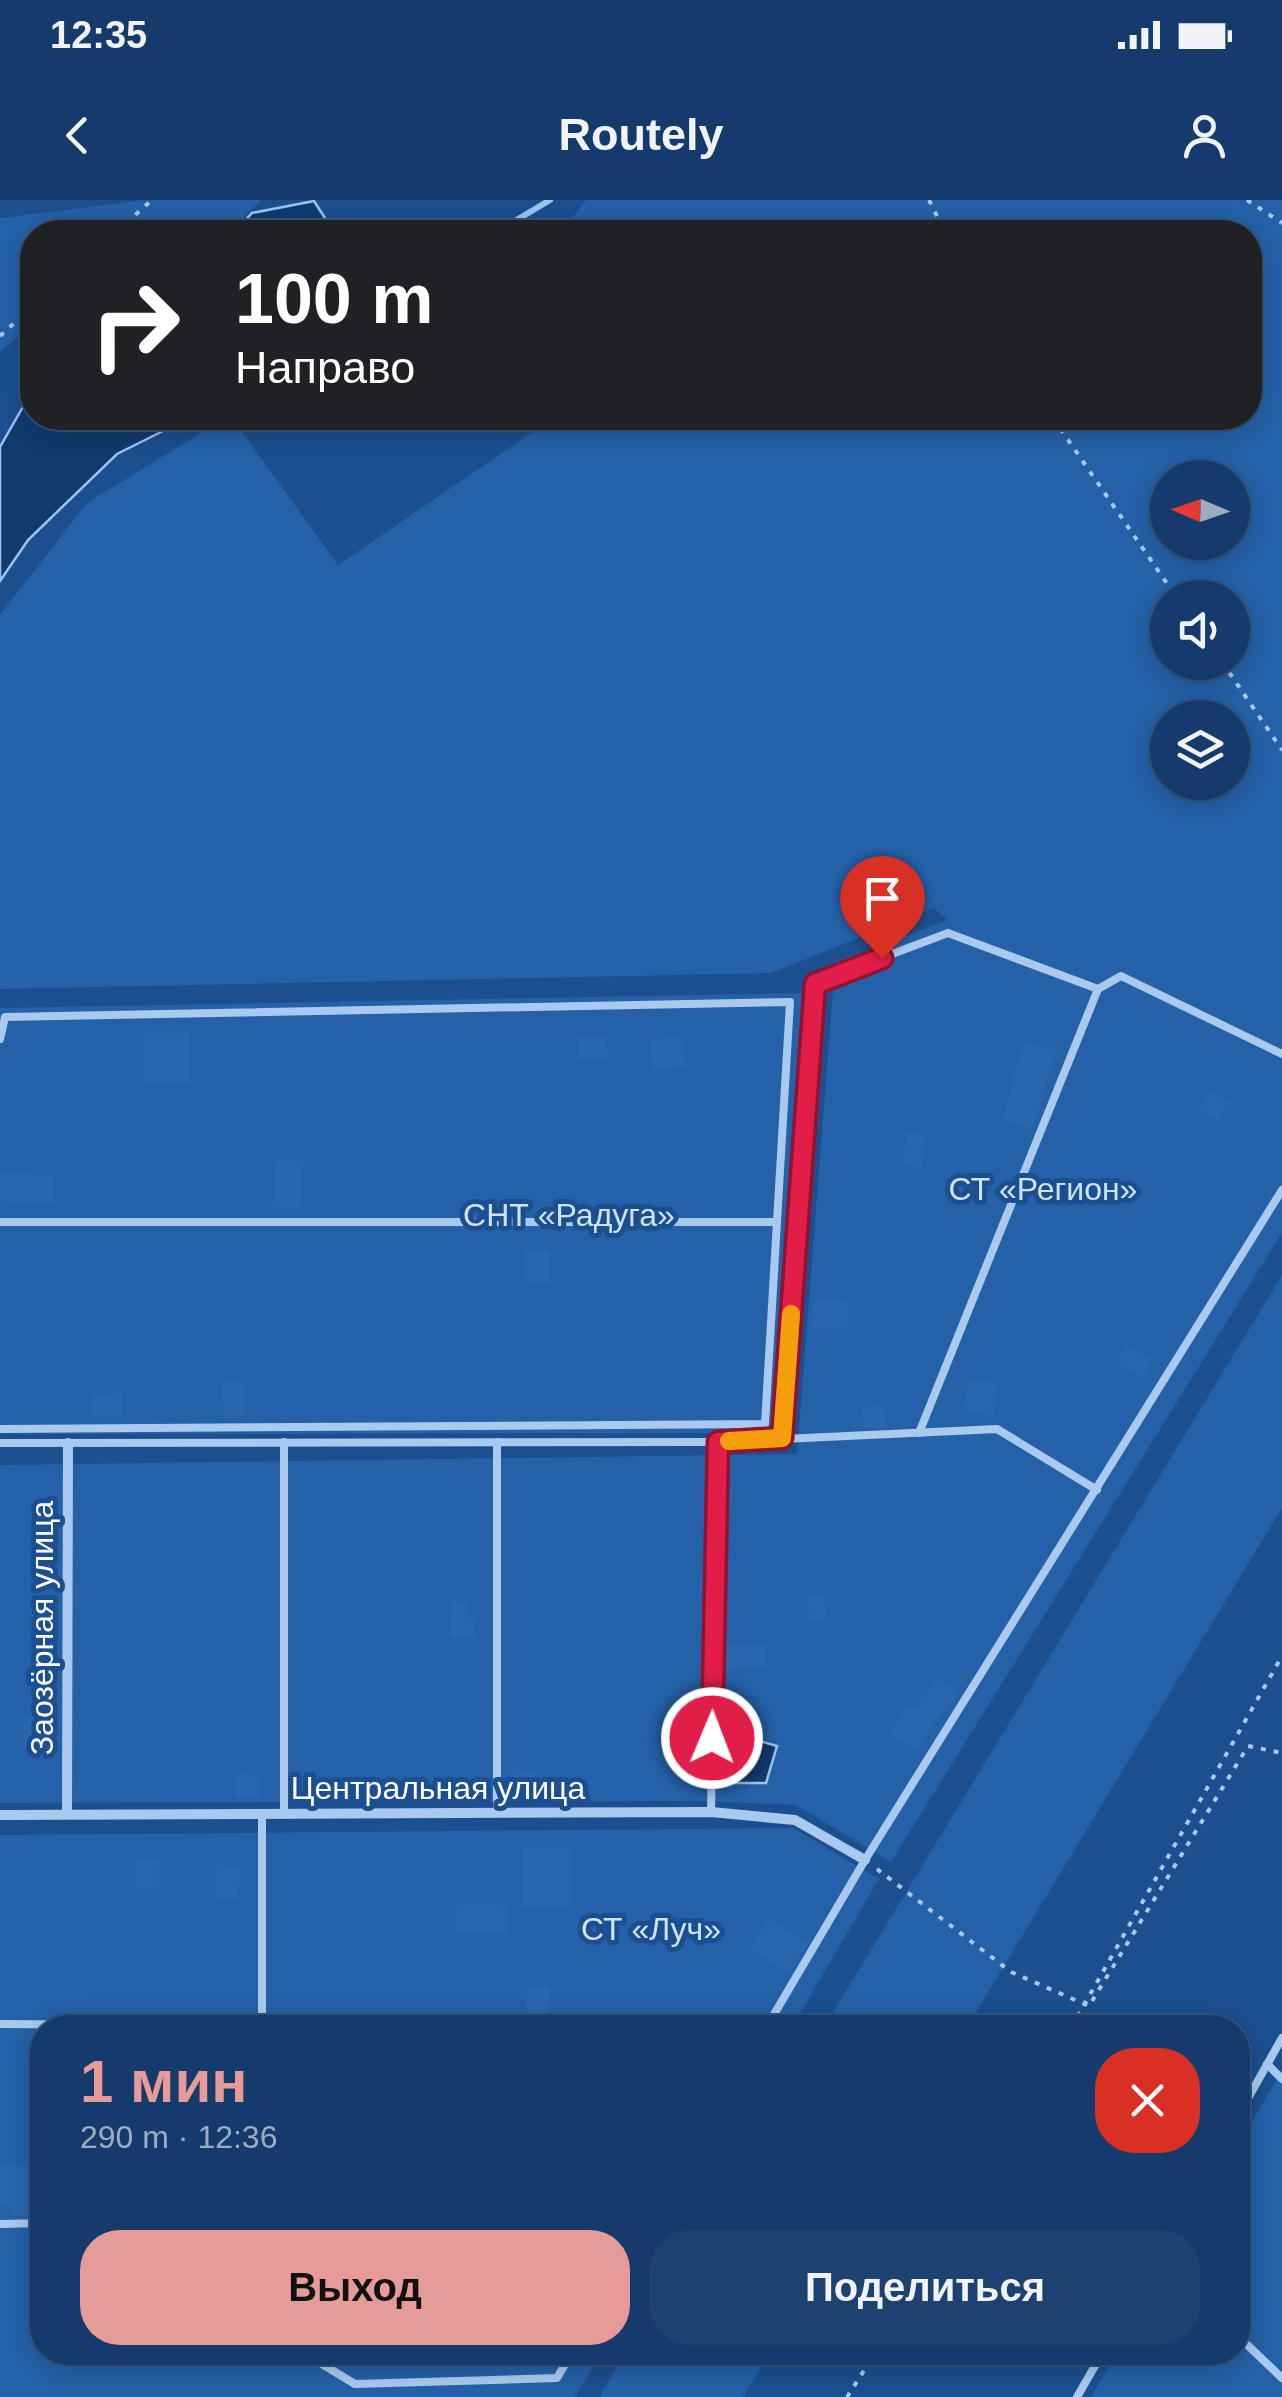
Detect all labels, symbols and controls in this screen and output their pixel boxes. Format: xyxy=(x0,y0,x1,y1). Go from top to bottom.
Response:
text: 12:35 xyxy=(50,14,147,56)
icon: back xyxy=(50,108,105,163)
icon: person xyxy=(1177,108,1232,163)
text: Routely xyxy=(558,109,724,160)
icon: right xyxy=(70,260,200,390)
text: 100 m xyxy=(235,260,433,338)
text: Направо xyxy=(235,342,415,393)
north arrow xyxy=(1150,460,1250,560)
map controls xyxy=(1150,460,1250,800)
button: sound xyxy=(1150,580,1250,680)
button: layers xyxy=(1150,700,1250,800)
pin xyxy=(840,856,925,959)
icon: arrive xyxy=(855,871,910,926)
park label: СТ «Регион» xyxy=(949,1171,1137,1207)
park label: СНТ «Радуга» xyxy=(463,1197,675,1233)
street label: Заозёрная улица xyxy=(24,1501,60,1755)
position arrow xyxy=(660,1686,764,1790)
street label: Центральная улица xyxy=(291,1770,585,1806)
park label: СТ «Луч» xyxy=(581,1911,721,1947)
text: 1 мин xyxy=(80,2048,248,2115)
button: close xyxy=(1095,2048,1200,2153)
text: 290 m · 12:36 xyxy=(80,2119,277,2155)
button: Выход xyxy=(80,2230,630,2345)
button: Поделиться xyxy=(650,2230,1200,2345)

